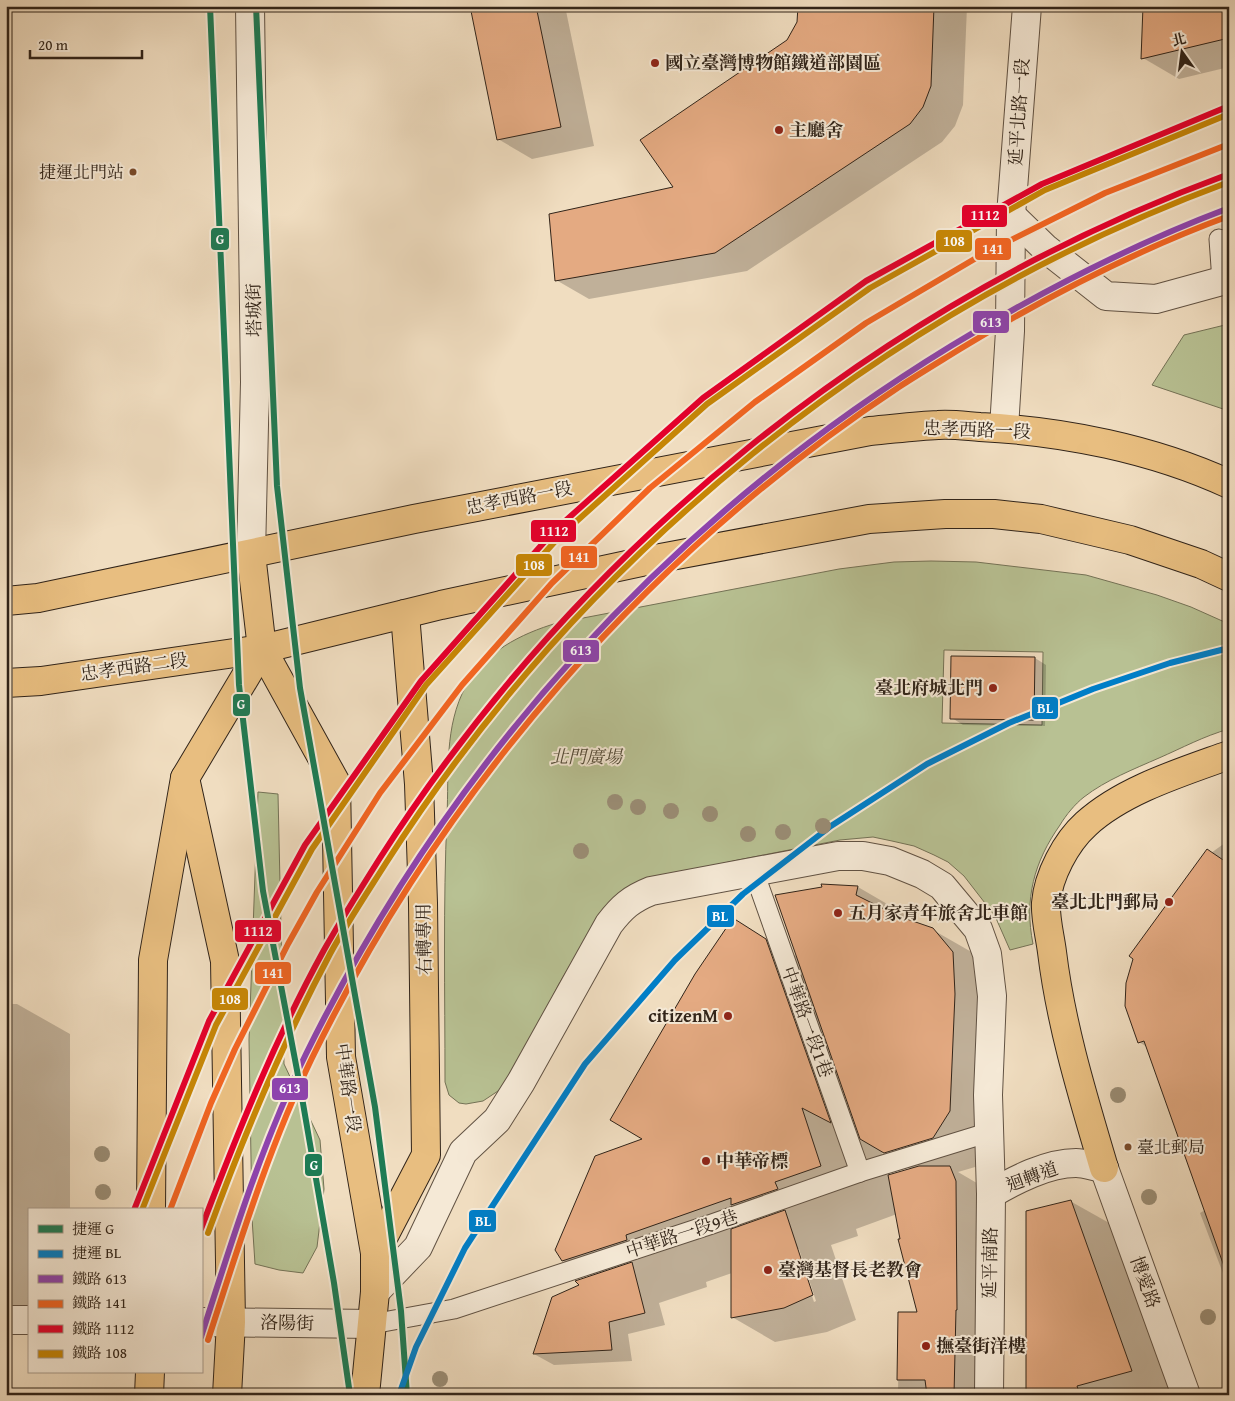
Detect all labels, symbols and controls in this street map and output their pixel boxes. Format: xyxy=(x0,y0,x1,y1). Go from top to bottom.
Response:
scale bar xyxy=(30,28,142,60)
north arrow xyxy=(1158,28,1208,78)
text: 北 xyxy=(1170,28,1188,51)
text: 20 m xyxy=(38,34,69,55)
place label: 國立臺灣博物館鐵道部園區 xyxy=(665,49,881,76)
marker: 國立臺灣博物館鐵道部園區 xyxy=(649,57,661,69)
street label: 延平北路一段 xyxy=(1001,57,1036,167)
place label: 主廳舍 xyxy=(789,116,843,143)
marker: 主廳舍 xyxy=(773,124,785,136)
place label: 捷運北門站 xyxy=(39,159,124,184)
marker: 捷運北門站 xyxy=(128,167,138,177)
line badge: 1112 xyxy=(961,204,1008,228)
text: 1112 xyxy=(970,205,1000,225)
line badge: G xyxy=(210,227,230,251)
text: G xyxy=(216,229,225,249)
line badge: 108 xyxy=(935,229,973,253)
text: 108 xyxy=(943,231,965,251)
line badge: 141 xyxy=(974,237,1012,261)
text: 141 xyxy=(982,239,1004,259)
street label: 塔城街 xyxy=(240,283,267,337)
line badge: 613 xyxy=(972,310,1010,334)
text: 613 xyxy=(980,312,1002,332)
street label: 忠孝西路一段 xyxy=(923,414,1031,445)
street label: 忠孝西路一段 xyxy=(463,474,574,521)
line badge: 1112 xyxy=(530,519,577,543)
text: 1112 xyxy=(539,521,569,541)
line badge: 141 xyxy=(560,545,598,569)
text: 141 xyxy=(568,547,590,567)
line badge: 108 xyxy=(515,553,553,577)
text: 108 xyxy=(523,555,545,575)
line badge: 613 xyxy=(562,639,600,663)
text: 613 xyxy=(570,640,592,660)
street label: 忠孝西路二段 xyxy=(79,646,189,687)
place label: 臺北府城北門 xyxy=(875,674,983,701)
marker: 臺北府城北門 xyxy=(987,682,999,694)
line badge: G xyxy=(232,693,251,717)
text: G xyxy=(237,694,246,714)
line badge: BL xyxy=(1031,696,1059,720)
text: BL xyxy=(1037,698,1054,718)
park label: 北門廣場 xyxy=(550,743,624,770)
place label: 臺北北門郵局 xyxy=(1051,888,1159,915)
marker: 臺北北門郵局 xyxy=(1163,896,1175,908)
place label: 五月家青年旅舍北車館 xyxy=(848,899,1028,926)
street label: 右轉專用 xyxy=(409,903,438,975)
line badge: BL xyxy=(706,904,735,928)
text: BL xyxy=(712,906,729,926)
marker: 五月家青年旅舍北車館 xyxy=(832,907,844,919)
line badge: 1112 xyxy=(234,919,282,943)
text: 1112 xyxy=(243,921,273,941)
line badge: 141 xyxy=(254,961,292,985)
street label: 中華路一段1巷 xyxy=(775,962,840,1081)
text: 141 xyxy=(262,963,284,983)
line badge: 108 xyxy=(211,987,249,1011)
text: 108 xyxy=(219,989,241,1009)
place label: citizenM xyxy=(648,1002,718,1029)
marker: citizenM xyxy=(722,1010,734,1022)
street label: 中華路一段 xyxy=(329,1041,368,1134)
line badge: 613 xyxy=(271,1077,309,1101)
text: 613 xyxy=(279,1078,301,1098)
place label: 臺北郵局 xyxy=(1137,1134,1205,1159)
marker: 臺北郵局 xyxy=(1123,1142,1133,1152)
place label: 中華帝標 xyxy=(716,1147,788,1174)
line badge: G xyxy=(304,1153,323,1177)
text: G xyxy=(310,1155,319,1175)
marker: 中華帝標 xyxy=(700,1155,712,1167)
street label: 迴轉道 xyxy=(1002,1155,1062,1198)
street label: 中華路一段9巷 xyxy=(622,1203,741,1264)
legend xyxy=(28,1208,202,1374)
line badge: BL xyxy=(468,1209,497,1233)
text: BL xyxy=(475,1211,492,1231)
text: 捷運 G xyxy=(72,1218,114,1239)
street label: 延平南路 xyxy=(975,1227,1004,1299)
text: 捷運 BL xyxy=(72,1242,122,1263)
street label: 博愛路 xyxy=(1124,1252,1167,1312)
place label: 臺灣基督長老教會 xyxy=(778,1256,922,1283)
marker: 臺灣基督長老教會 xyxy=(762,1264,774,1276)
text: 鐵路 613 xyxy=(72,1268,127,1289)
text: 鐵路 141 xyxy=(72,1292,127,1313)
street label: 洛陽街 xyxy=(260,1309,314,1336)
text: 鐵路 1112 xyxy=(72,1318,134,1339)
place label: 撫臺街洋樓 xyxy=(936,1332,1026,1359)
marker: 撫臺街洋樓 xyxy=(920,1340,932,1352)
text: 鐵路 108 xyxy=(72,1342,127,1363)

